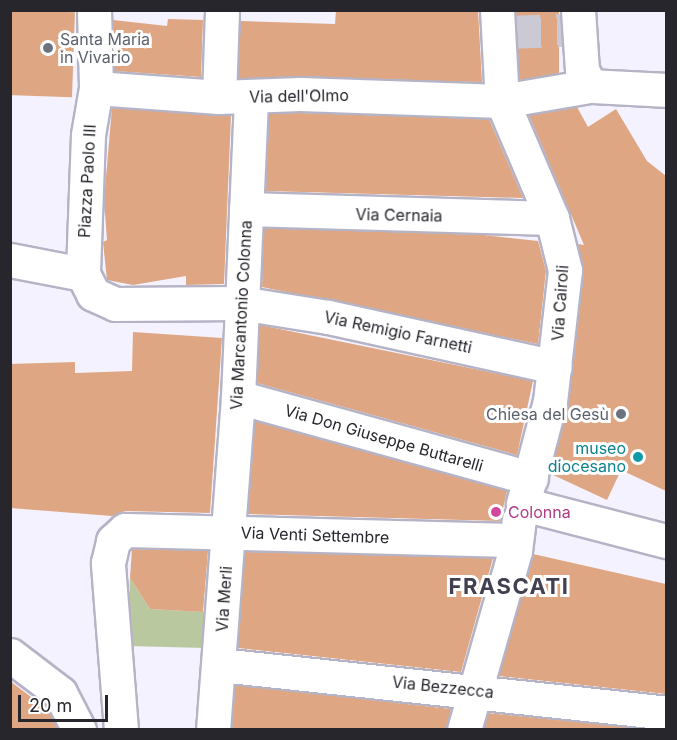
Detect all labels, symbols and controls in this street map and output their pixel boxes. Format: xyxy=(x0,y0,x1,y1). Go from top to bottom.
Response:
place label: Santa Maria in Vivario xyxy=(60,29,150,67)
marker: Santa Maria in Vivario xyxy=(41,41,55,55)
street label: Via dell'Olmo xyxy=(249,86,349,106)
street label: Piazza Paolo III xyxy=(74,124,100,238)
street label: Via Cernaia xyxy=(355,205,443,225)
street label: Via Marcantonio Colonna xyxy=(226,220,256,410)
street label: Via Cairoli xyxy=(548,264,572,342)
street label: Via Remigio Farnetti xyxy=(322,307,474,357)
street label: Via Don Giuseppe Buttarelli xyxy=(282,400,486,476)
place label: Chiesa del Gesù xyxy=(486,404,609,424)
marker: Chiesa del Gesù xyxy=(614,407,628,421)
place label: museo diocesano xyxy=(548,438,626,476)
marker: museo diocesano xyxy=(631,450,645,464)
place label: Colonna xyxy=(508,502,571,522)
marker: Colonna xyxy=(489,505,503,519)
street label: Via Venti Settembre xyxy=(240,523,390,547)
street label: Via Merli xyxy=(212,565,236,633)
district label: FRASCATI xyxy=(449,574,569,600)
street label: Via Bezzecca xyxy=(391,672,495,702)
scale bar xyxy=(21,683,111,721)
text: 20 m xyxy=(29,695,72,716)

